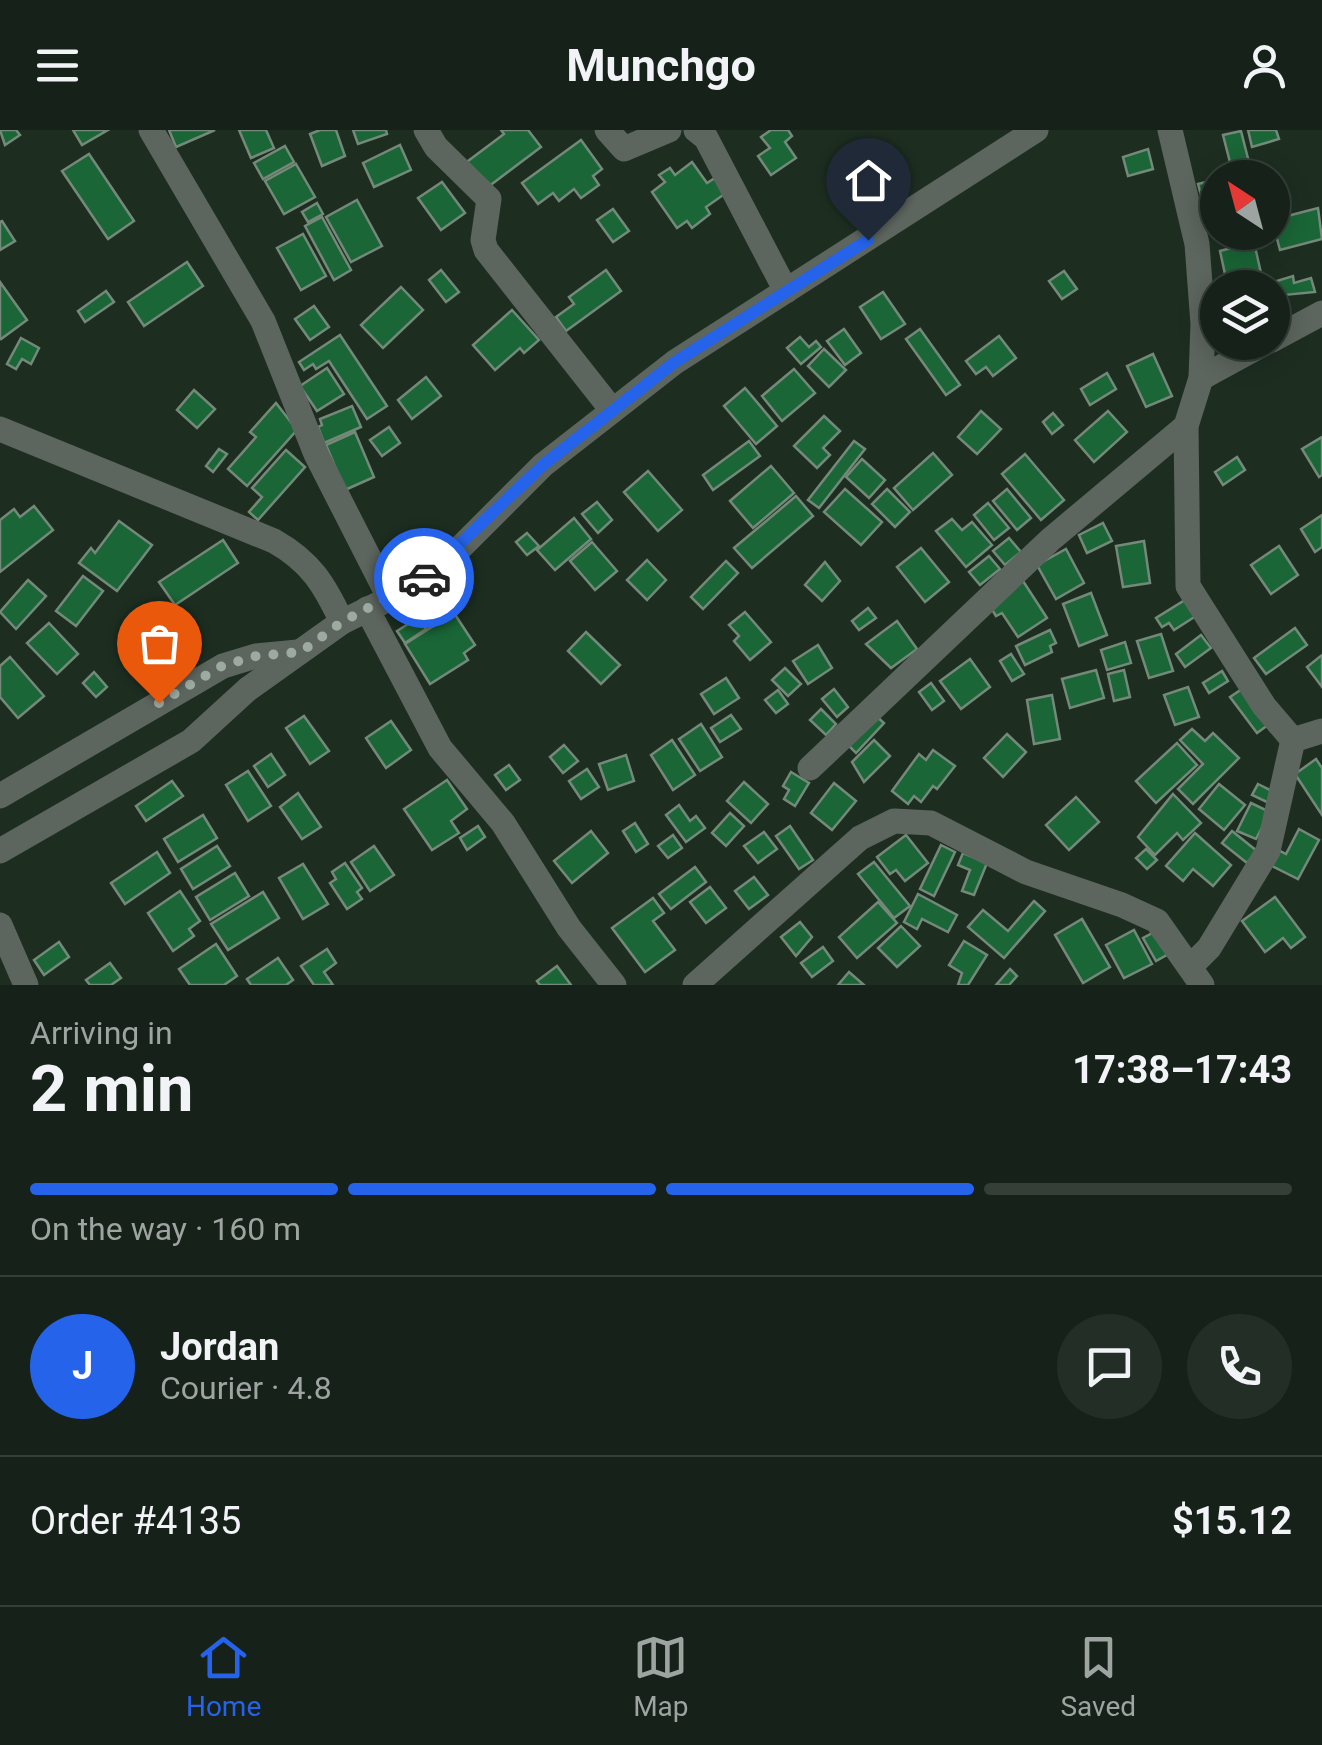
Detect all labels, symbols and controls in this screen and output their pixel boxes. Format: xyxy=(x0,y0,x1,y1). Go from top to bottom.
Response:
icon: menu xyxy=(30,38,85,93)
icon: person xyxy=(1237,38,1292,93)
text: Munchgo xyxy=(566,39,756,92)
pin xyxy=(826,138,911,241)
icon: home xyxy=(841,153,896,208)
north arrow xyxy=(1200,160,1290,250)
map controls xyxy=(1200,160,1290,360)
button: layers xyxy=(1200,270,1290,360)
courier xyxy=(374,528,474,628)
icon: car xyxy=(397,551,452,606)
pin xyxy=(117,601,202,704)
icon: bag xyxy=(132,616,187,671)
text: Arriving in xyxy=(30,1014,173,1052)
text: 17:38–17:43 xyxy=(1072,1048,1292,1092)
text: 2 min xyxy=(30,1051,193,1127)
text: On the way · 160 m xyxy=(30,1210,301,1248)
button: chat xyxy=(1057,1314,1162,1419)
button: phone xyxy=(1187,1314,1292,1419)
text: Jordan xyxy=(160,1325,279,1369)
text: J xyxy=(72,1344,93,1388)
text: Courier · 4.8 xyxy=(160,1369,332,1407)
text: Order #4135 xyxy=(30,1499,241,1543)
text: $15.12 xyxy=(1172,1499,1292,1543)
tab: Home xyxy=(186,1630,261,1723)
tab: Map xyxy=(633,1630,689,1723)
tab: Saved xyxy=(1060,1630,1136,1723)

